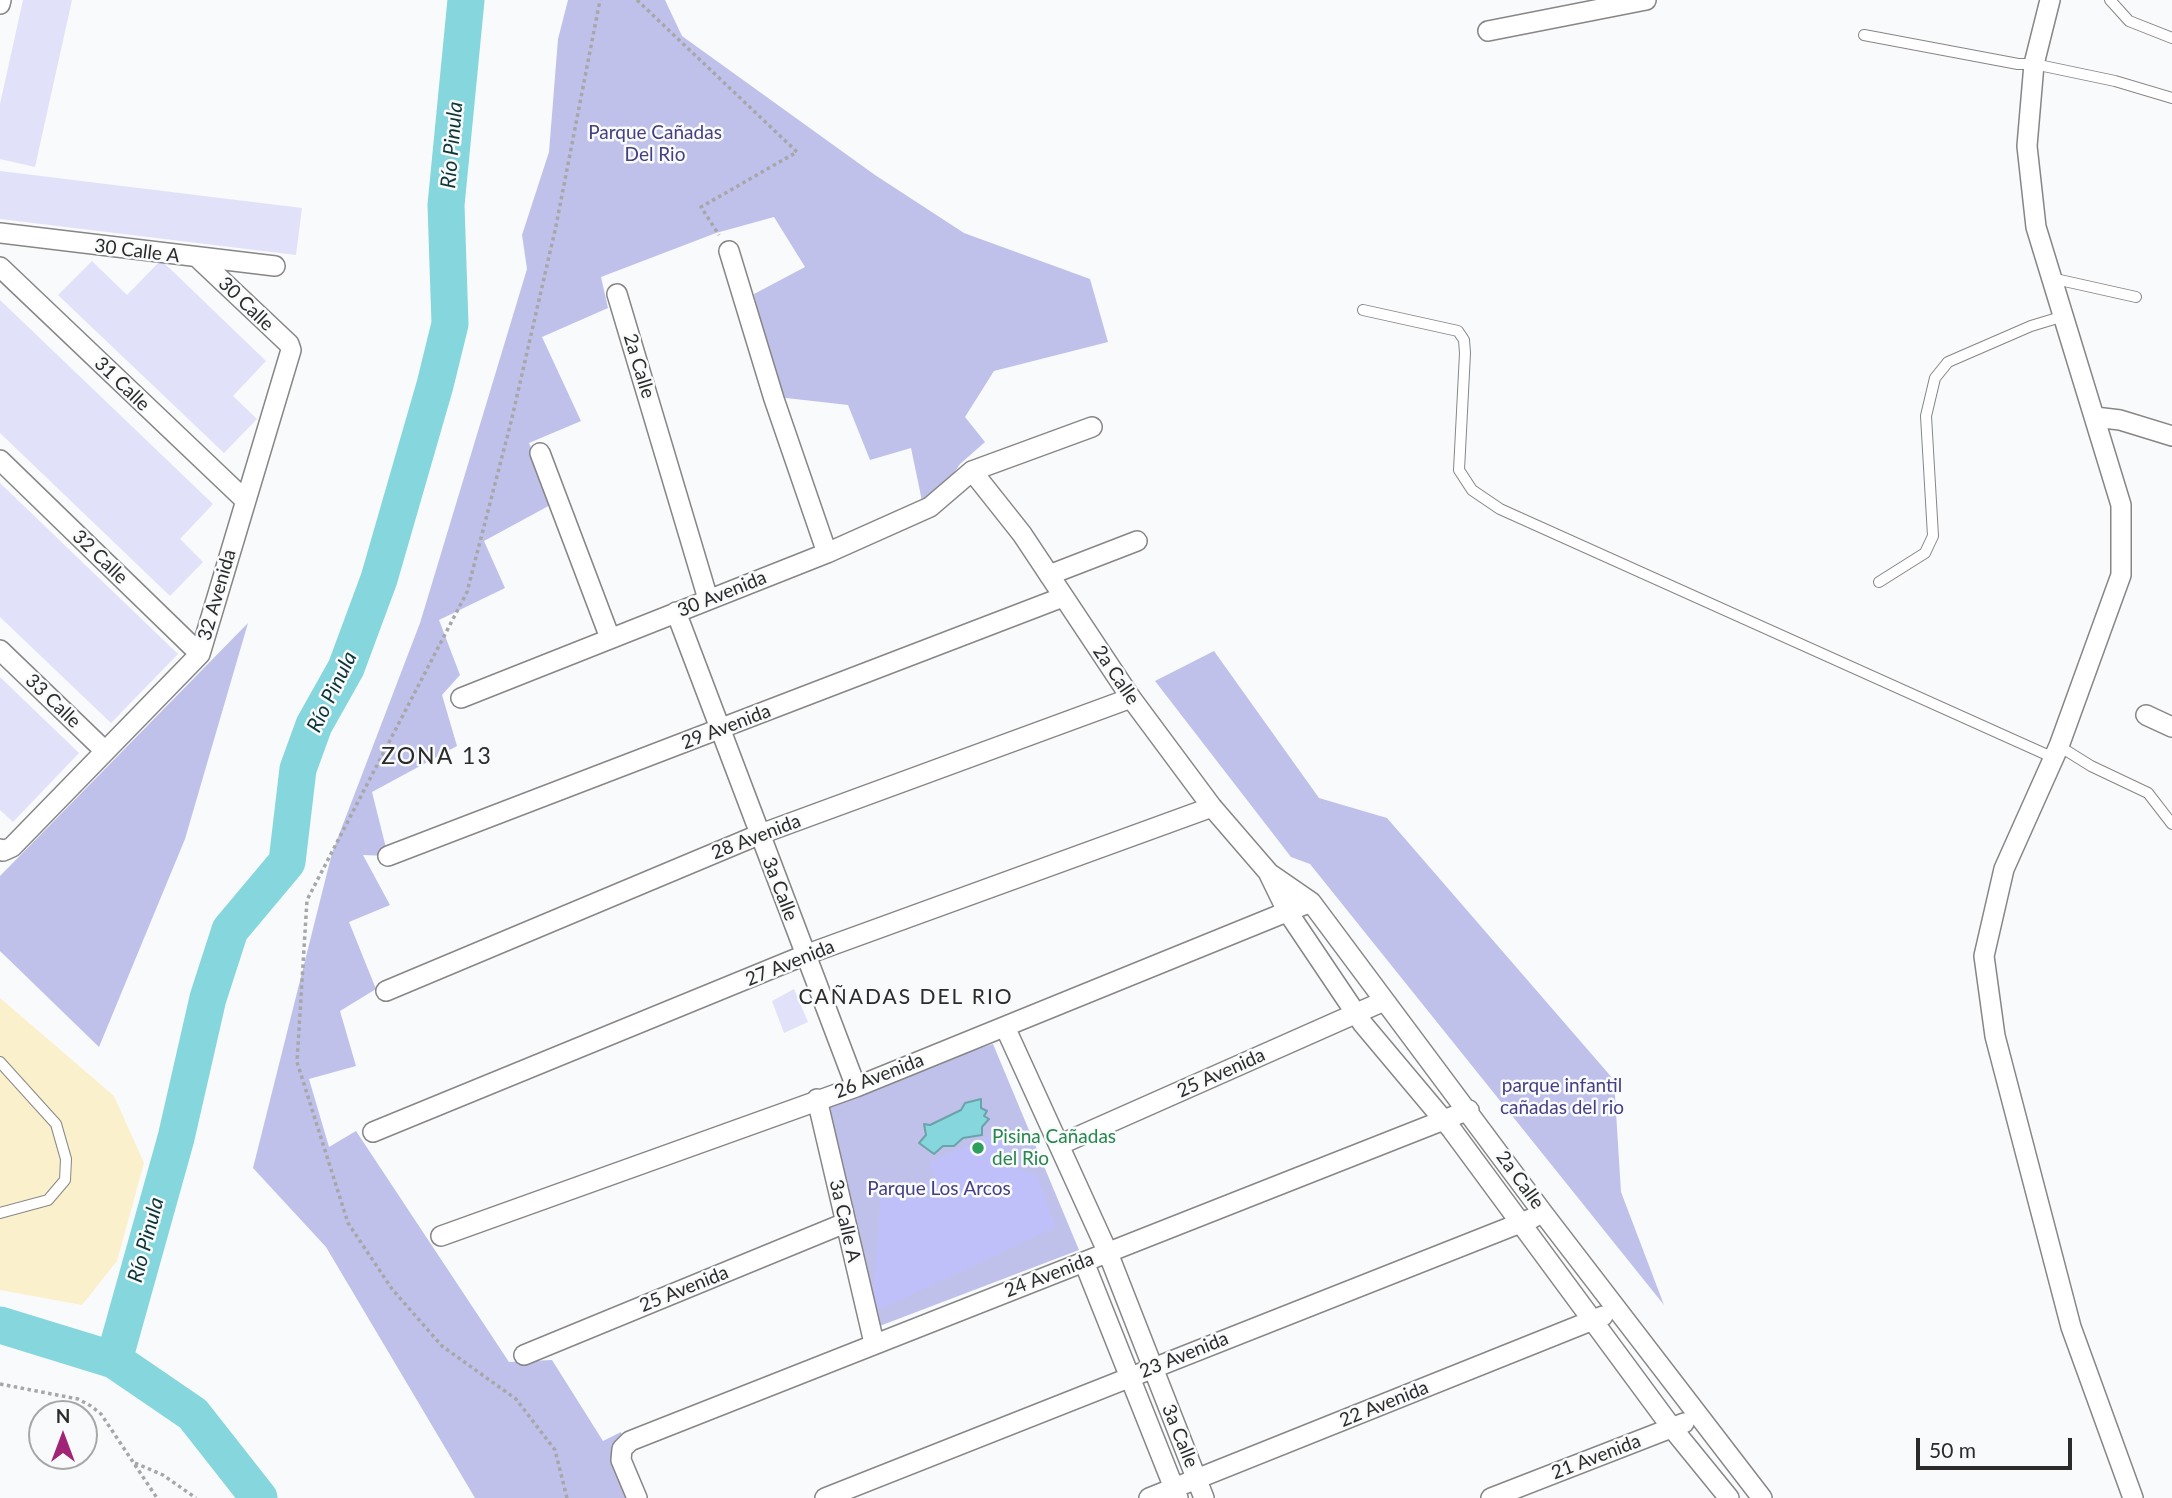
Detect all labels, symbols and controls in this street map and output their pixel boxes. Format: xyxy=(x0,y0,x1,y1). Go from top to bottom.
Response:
water label: Río Pinula xyxy=(436,101,468,189)
park label: Parque Cañadas Del Rio xyxy=(588,122,722,166)
street label: 30 Calle A xyxy=(93,234,181,268)
street label: 30 Calle xyxy=(214,272,278,336)
street label: 2a Calle xyxy=(618,331,660,401)
street label: 31 Calle xyxy=(90,352,154,416)
street label: 32 Calle xyxy=(68,525,132,589)
street label: 32 Avenida xyxy=(193,547,241,643)
street label: 30 Avenida xyxy=(674,566,770,622)
street label: 2a Calle xyxy=(1088,641,1144,709)
water label: Río Pinula xyxy=(302,647,362,737)
street label: 33 Calle xyxy=(21,669,85,733)
street label: 29 Avenida xyxy=(678,700,774,754)
district label: ZONA 13 xyxy=(382,743,492,771)
street label: 28 Avenida xyxy=(708,810,804,864)
street label: 3a Calle xyxy=(757,854,803,924)
street label: 27 Avenida xyxy=(742,935,838,991)
district label: CAÑADAS DEL RIO xyxy=(800,984,1012,1010)
street label: 25 Avenida xyxy=(1174,1044,1268,1102)
street label: 26 Avenida xyxy=(831,1049,927,1103)
park label: parque infantil cañadas del rio xyxy=(1500,1075,1624,1119)
place label: Pisina Cañadas del Rio xyxy=(992,1126,1116,1170)
marker: Pisina Cañadas del Rio xyxy=(970,1140,986,1156)
street label: 2a Calle xyxy=(1491,1146,1549,1214)
street label: 3a Calle A xyxy=(824,1177,866,1265)
park label: Parque Los Arcos xyxy=(867,1178,1011,1200)
water label: Río Pinula xyxy=(123,1195,169,1285)
street label: 24 Avenida xyxy=(1001,1248,1097,1302)
street label: 25 Avenida xyxy=(636,1261,732,1317)
street label: 23 Avenida xyxy=(1136,1327,1232,1383)
street label: 22 Avenida xyxy=(1336,1376,1432,1432)
north arrow xyxy=(28,1400,98,1470)
street label: 3a Calle xyxy=(1157,1401,1203,1471)
text: N xyxy=(56,1404,70,1427)
scale bar xyxy=(1920,1424,2076,1468)
street label: 21 Avenida xyxy=(1548,1430,1644,1484)
text: 50 m xyxy=(1929,1437,1976,1462)

